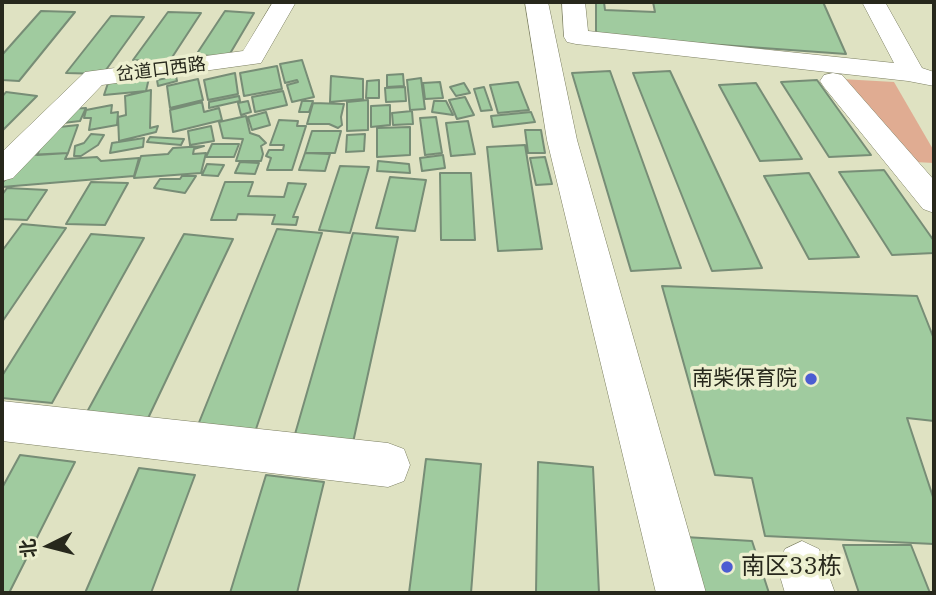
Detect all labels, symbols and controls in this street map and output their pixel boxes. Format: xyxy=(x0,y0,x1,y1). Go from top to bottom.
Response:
street label: 岔道口西路 xyxy=(115,54,207,86)
place label: 南柴保育院 xyxy=(692,366,797,392)
marker: 南柴保育院 xyxy=(803,371,819,387)
north arrow xyxy=(14,511,84,581)
text: 北 xyxy=(15,537,41,559)
place label: 南区33栋 xyxy=(741,553,842,581)
marker: 南区33栋 xyxy=(719,559,735,575)

